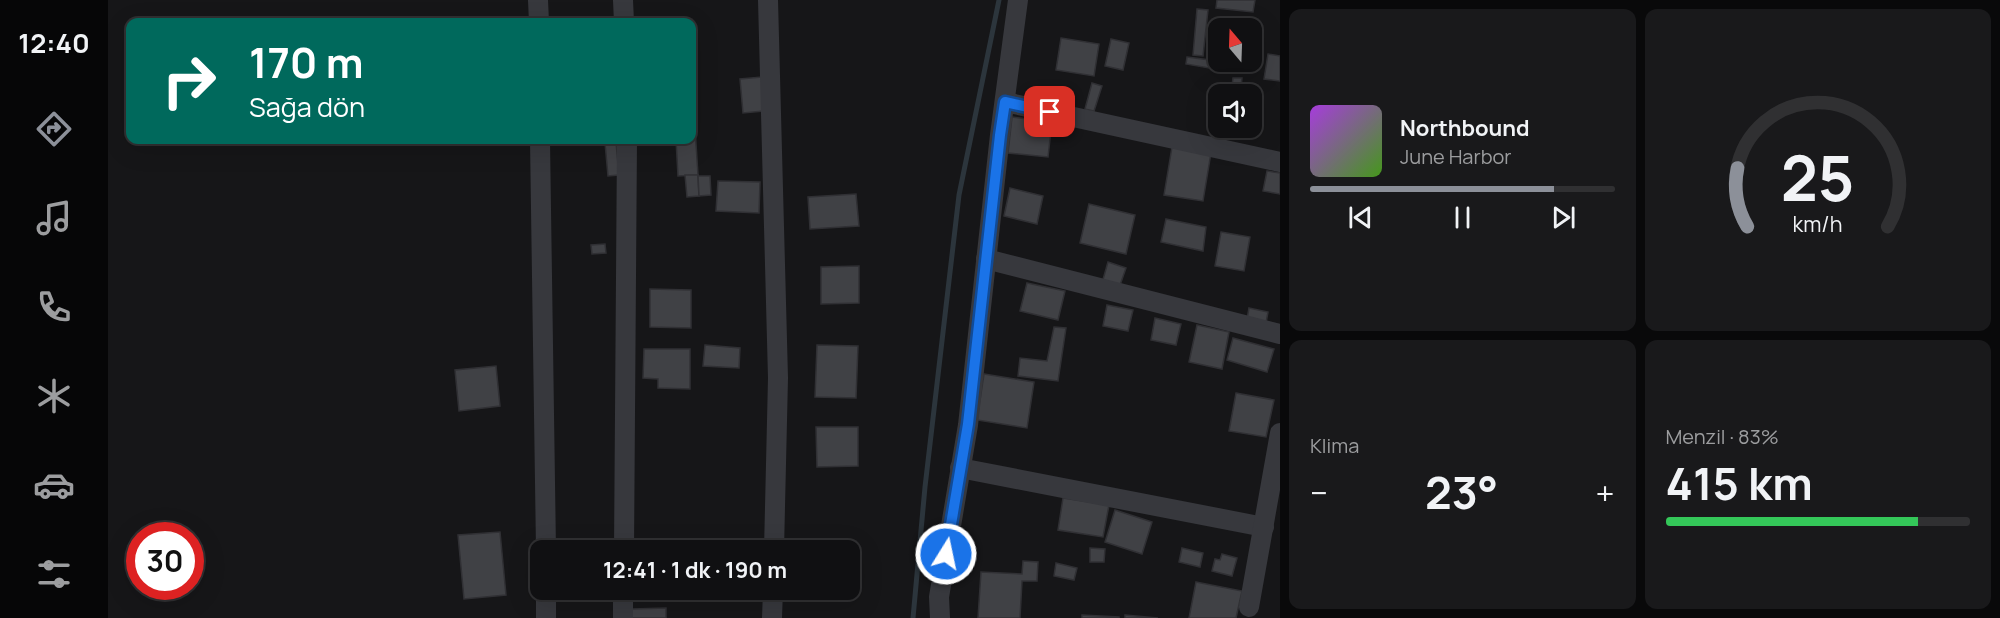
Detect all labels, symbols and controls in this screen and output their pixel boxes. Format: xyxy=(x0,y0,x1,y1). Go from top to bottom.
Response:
north arrow xyxy=(1208,18,1262,72)
map controls xyxy=(1208,18,1262,138)
text: 12:40 xyxy=(18,24,90,61)
text: 170 m xyxy=(249,33,364,91)
icon: right xyxy=(150,42,228,120)
button: sound xyxy=(1208,84,1262,138)
pin xyxy=(1024,86,1075,137)
text: Sağa dön xyxy=(249,88,365,125)
icon: arrive xyxy=(1033,95,1066,128)
icon: directions xyxy=(33,108,75,150)
text: Northbound xyxy=(1400,113,1530,143)
text: 25 xyxy=(1781,134,1855,220)
text: June Harbor xyxy=(1400,143,1512,170)
icon: music xyxy=(33,197,75,239)
icon: previous xyxy=(1344,201,1377,234)
icon: pause xyxy=(1446,201,1479,234)
icon: next xyxy=(1547,201,1580,234)
text: km/h xyxy=(1793,209,1843,238)
icon: phone xyxy=(33,286,75,328)
icon: climate xyxy=(33,375,75,417)
text: Menzil · 83% xyxy=(1666,423,1779,450)
text: Klima xyxy=(1310,432,1359,459)
text: 415 km xyxy=(1666,452,1813,514)
text: 23° xyxy=(1425,461,1498,523)
icon: car xyxy=(33,464,75,506)
text: − xyxy=(1310,470,1328,515)
text: + xyxy=(1595,470,1614,515)
speed limit sign: 30 xyxy=(126,522,204,600)
position arrow xyxy=(914,522,978,586)
icon: filters xyxy=(33,553,75,595)
text: 12:41 · 1 dk · 190 m xyxy=(603,555,787,585)

